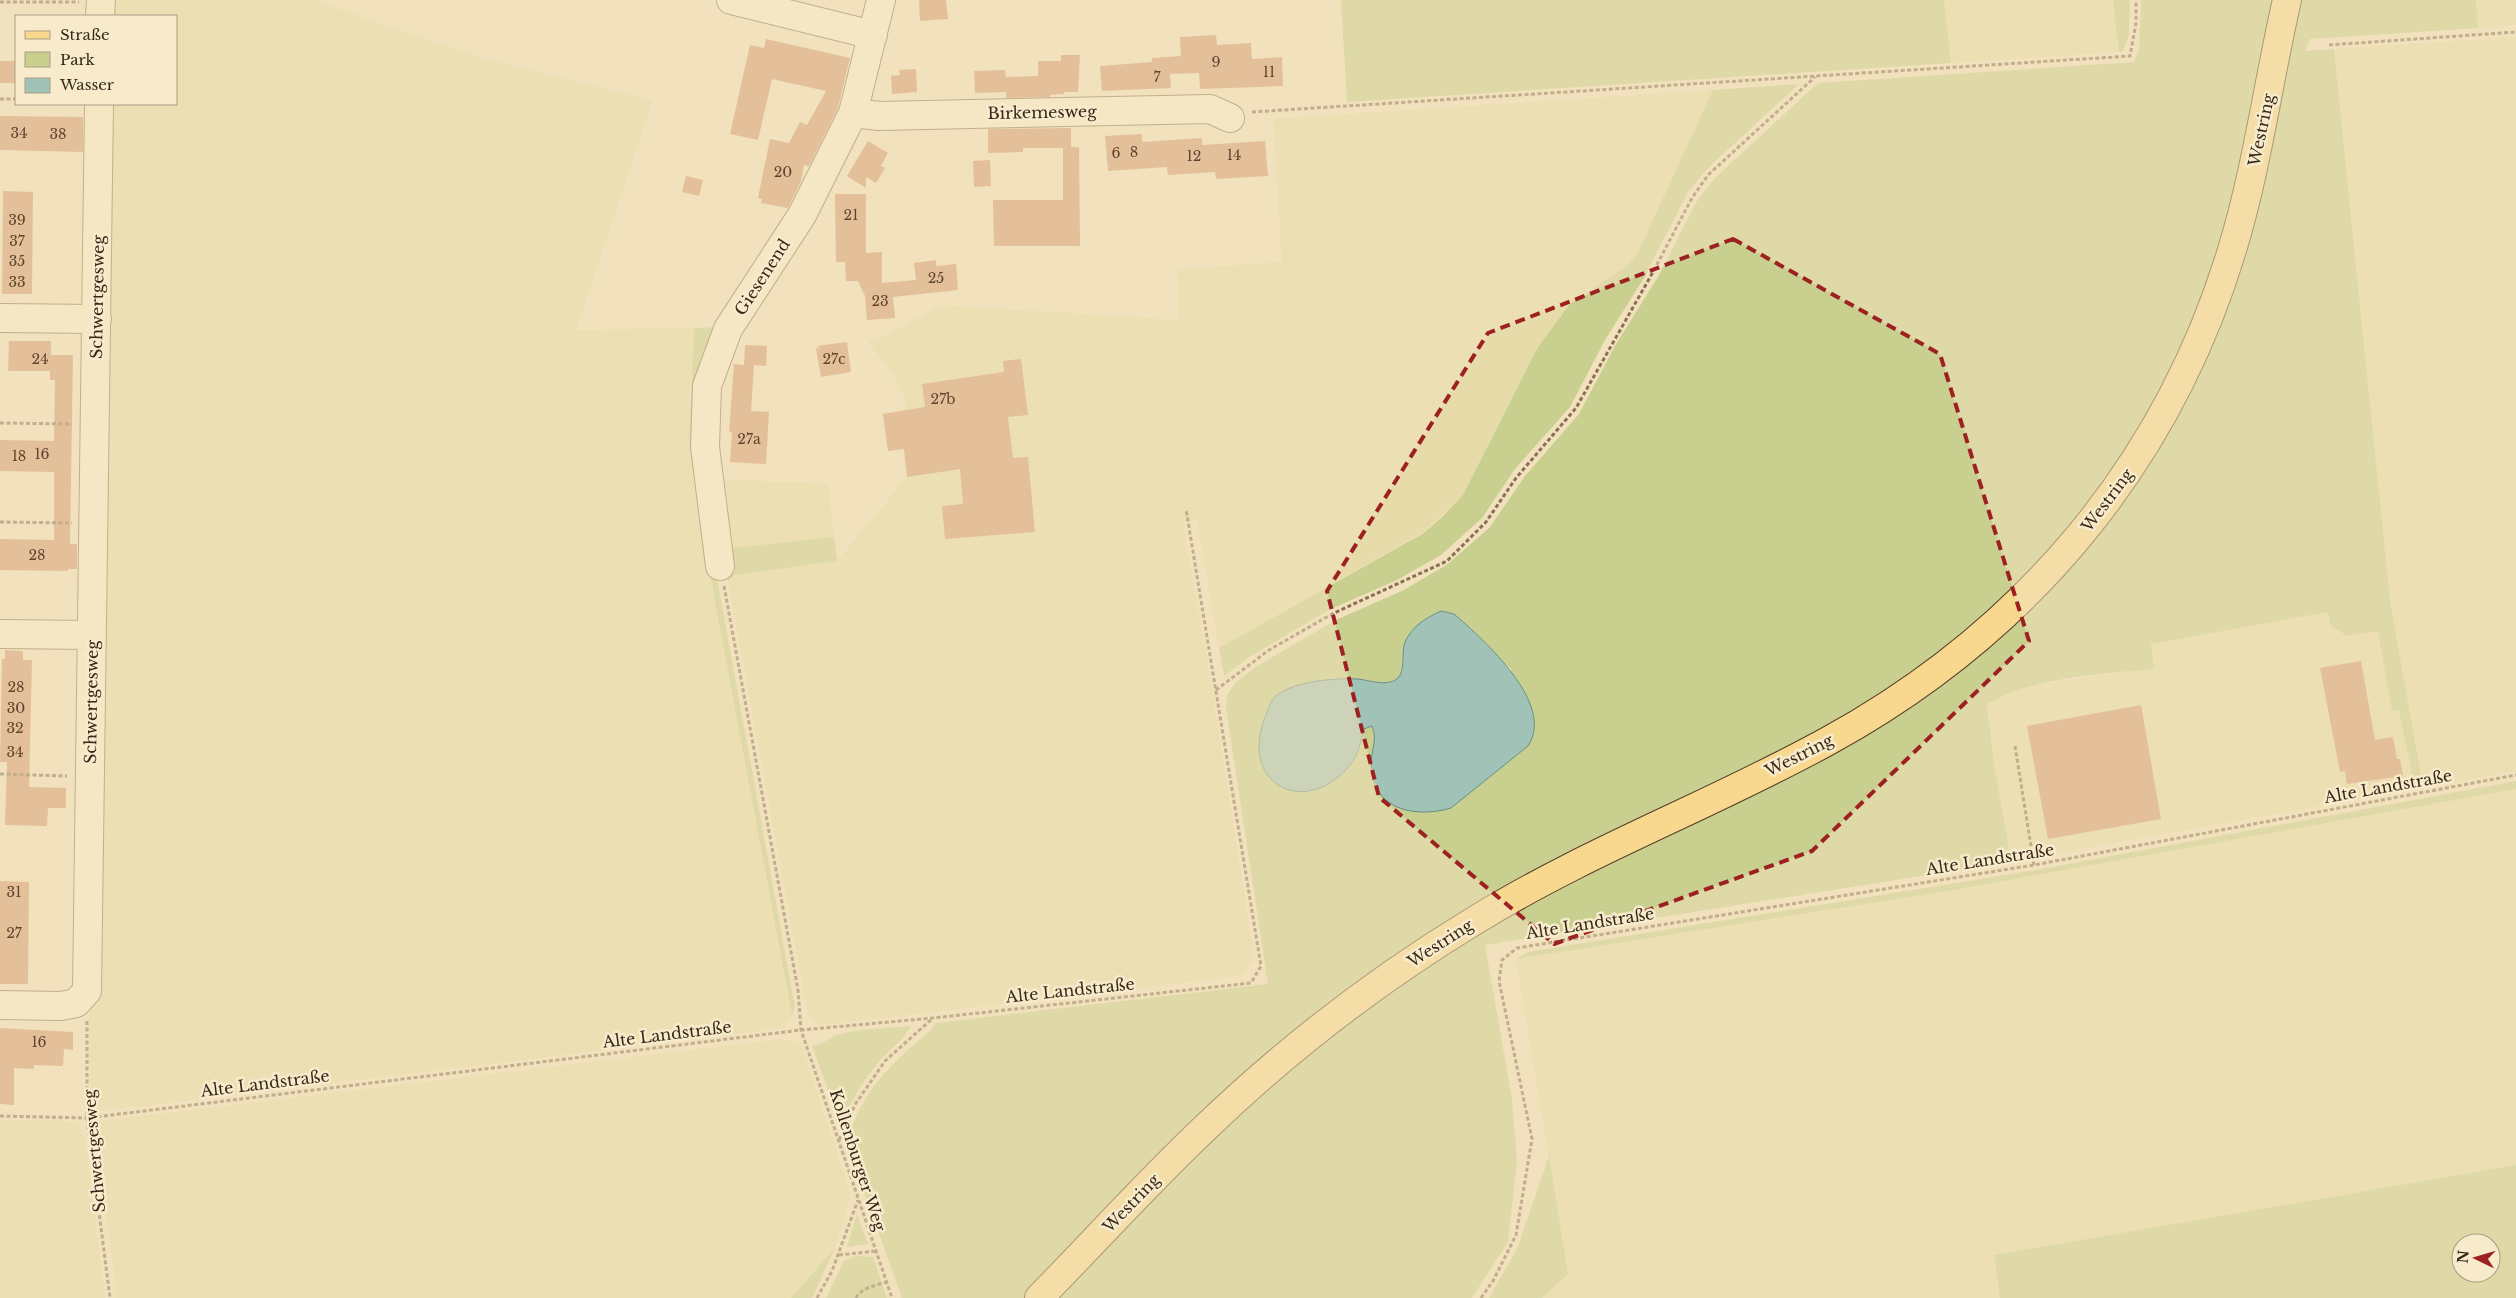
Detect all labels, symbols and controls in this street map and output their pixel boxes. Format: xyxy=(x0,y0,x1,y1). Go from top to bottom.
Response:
legend xyxy=(15,15,178,105)
text: Straße xyxy=(60,25,110,44)
text: Park xyxy=(60,50,96,69)
house number: 9 xyxy=(1211,53,1221,71)
house number: 11 xyxy=(1263,63,1275,81)
house number: 7 xyxy=(1153,68,1161,86)
text: Wasser xyxy=(59,75,115,94)
street label: Westring xyxy=(2243,91,2279,169)
street label: Birkemesweg xyxy=(987,101,1097,123)
house number: 34 xyxy=(11,124,27,142)
house number: 38 xyxy=(49,125,67,143)
house number: 8 xyxy=(1130,143,1138,161)
house number: 6 xyxy=(1111,144,1121,162)
house number: 14 xyxy=(1227,146,1241,164)
house number: 12 xyxy=(1187,147,1201,165)
house number: 20 xyxy=(774,163,792,181)
house number: 21 xyxy=(844,206,858,224)
house number: 39 xyxy=(8,211,26,229)
house number: 37 xyxy=(9,232,26,250)
street label: Schwertgesweg xyxy=(86,235,108,359)
street label: Giesenend xyxy=(730,235,794,319)
house number: 35 xyxy=(9,252,25,270)
house number: 25 xyxy=(928,269,944,287)
house number: 33 xyxy=(8,273,26,291)
house number: 23 xyxy=(871,292,889,310)
house number: 24 xyxy=(32,350,48,368)
house number: 27c xyxy=(822,350,846,368)
house number: 27b xyxy=(931,390,955,408)
house number: 27a xyxy=(737,430,761,448)
house number: 16 xyxy=(34,445,50,463)
house number: 18 xyxy=(12,447,26,465)
street label: Westring xyxy=(2076,464,2137,536)
house number: 28 xyxy=(28,546,46,564)
street label: Schwertgesweg xyxy=(80,640,102,764)
house number: 28 xyxy=(7,678,25,696)
house number: 30 xyxy=(7,699,25,717)
house number: 32 xyxy=(6,719,24,737)
street label: Westring xyxy=(1761,729,1837,781)
house number: 34 xyxy=(7,743,23,761)
street label: Alte Landstraße xyxy=(2321,765,2454,807)
street label: Alte Landstraße xyxy=(1923,839,2056,879)
house number: 31 xyxy=(7,883,21,901)
street label: Alte Landstraße xyxy=(1523,903,1656,943)
street label: Westring xyxy=(1403,914,1477,972)
house number: 27 xyxy=(6,924,23,942)
street label: Alte Landstraße xyxy=(1004,973,1135,1007)
street label: Alte Landstraße xyxy=(600,1016,733,1052)
house number: 16 xyxy=(31,1033,47,1051)
street label: Alte Landstraße xyxy=(198,1065,331,1101)
street label: Kollenburger Weg xyxy=(826,1087,891,1234)
street label: Schwertgesweg xyxy=(79,1088,109,1214)
street label: Westring xyxy=(1097,1169,1164,1237)
north arrow xyxy=(2451,1233,2501,1283)
text: N xyxy=(2454,1250,2473,1264)

